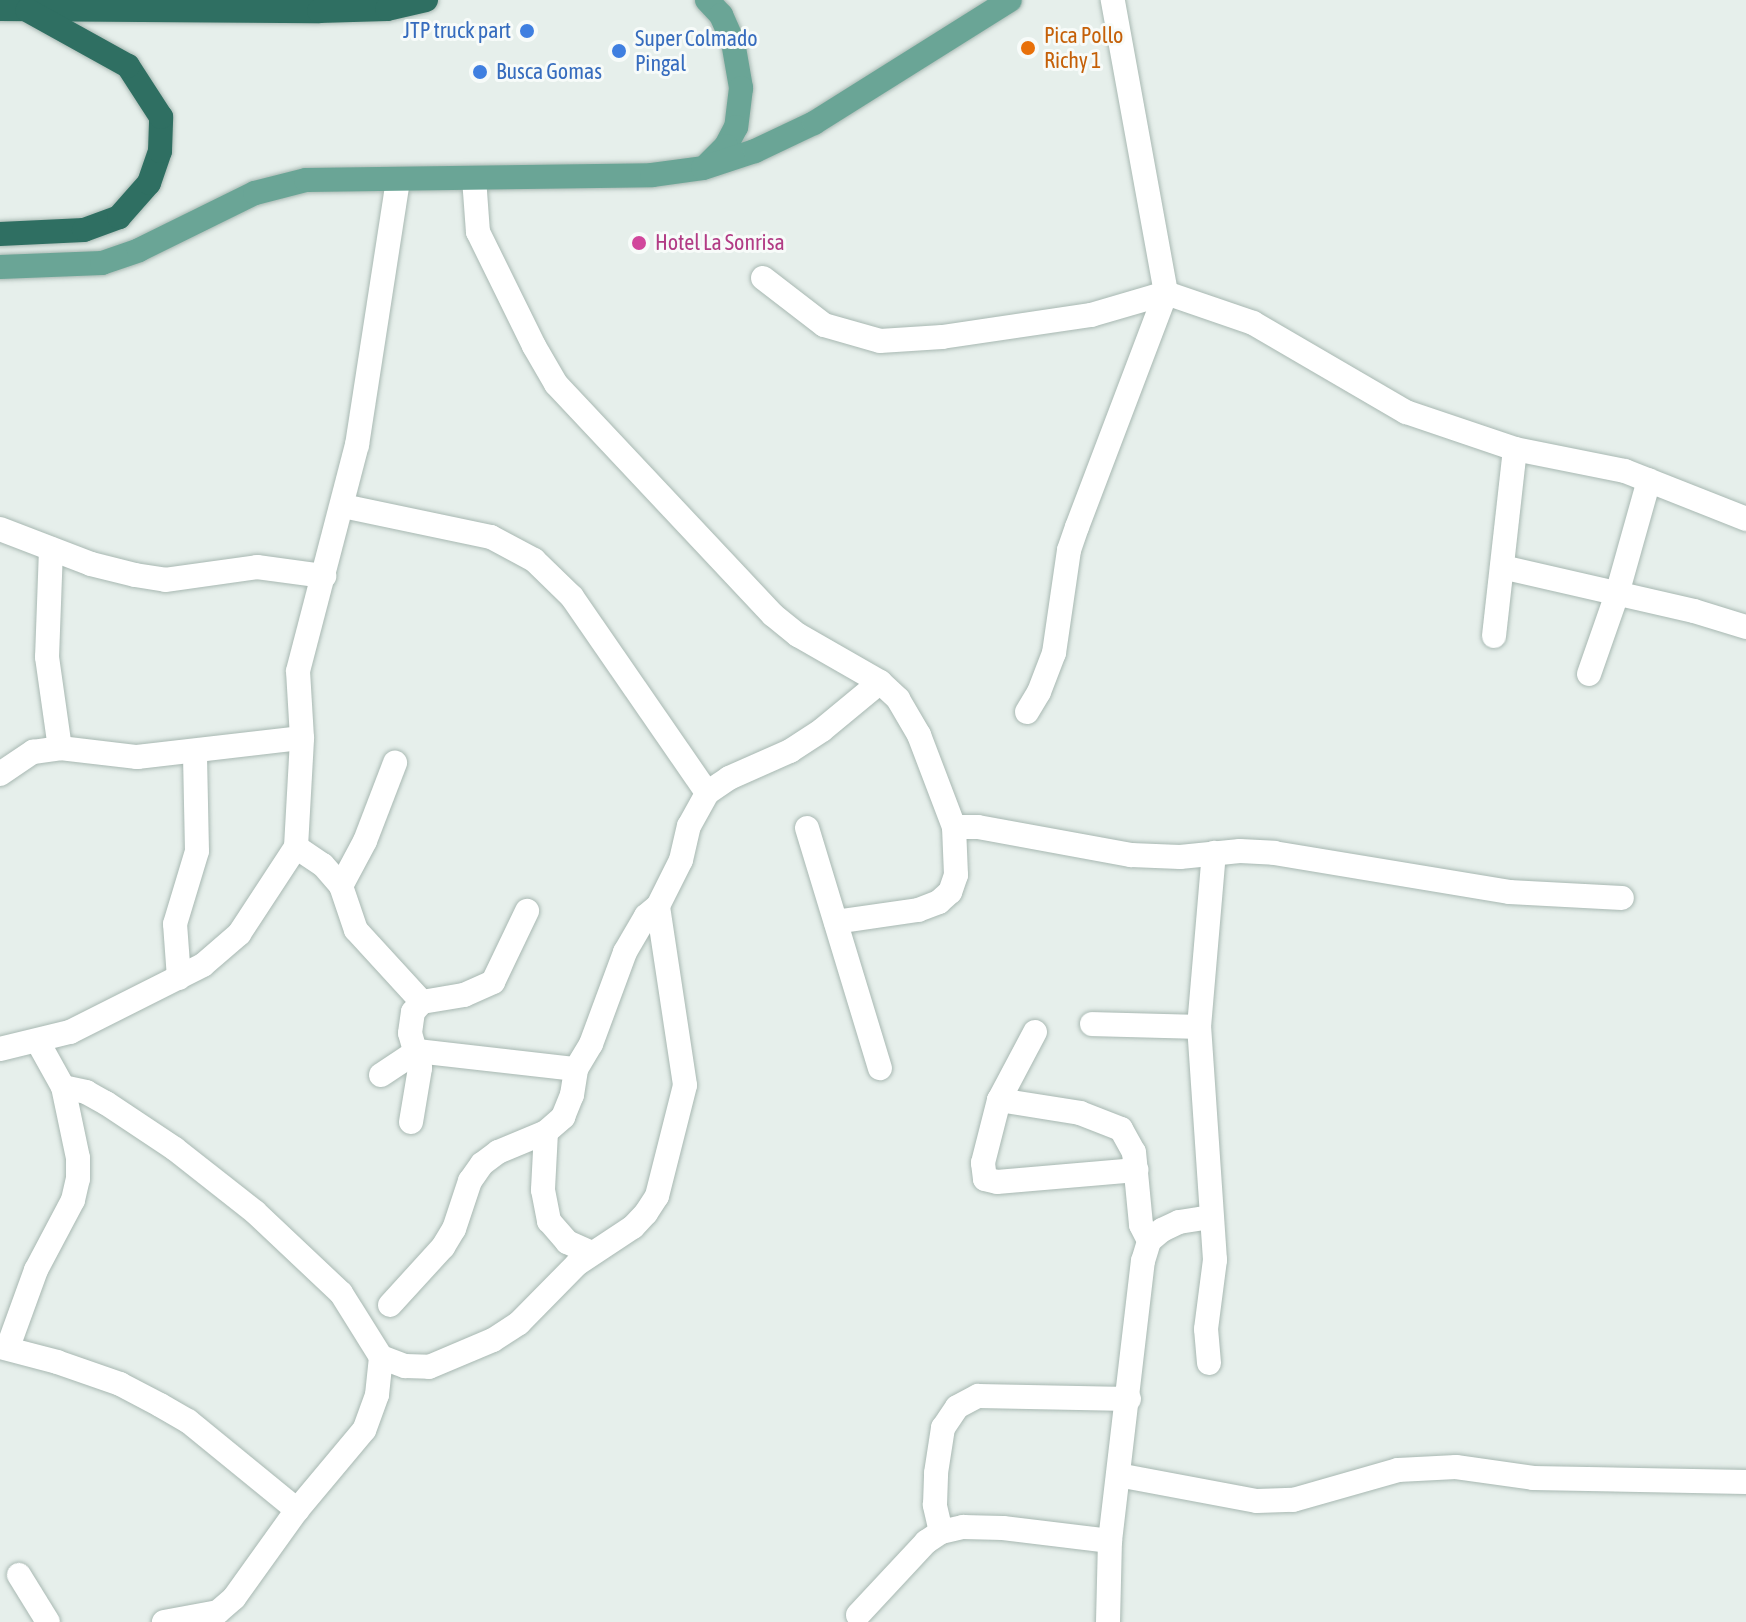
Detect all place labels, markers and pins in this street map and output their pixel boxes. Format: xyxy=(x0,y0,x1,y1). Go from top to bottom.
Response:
place label: JTP truck part xyxy=(403,18,511,44)
marker: JTP truck part xyxy=(518,22,536,40)
place label: Pica Pollo Richy 1 xyxy=(1044,22,1123,74)
place label: Super Colmado Pingal xyxy=(635,25,758,76)
marker: Pica Pollo Richy 1 xyxy=(1019,39,1037,57)
marker: Super Colmado Pingal xyxy=(610,42,628,60)
place label: Busca Gomas xyxy=(496,59,602,85)
marker: Busca Gomas xyxy=(471,63,489,81)
place label: Hotel La Sonrisa xyxy=(655,230,785,256)
marker: Hotel La Sonrisa xyxy=(630,234,648,252)

